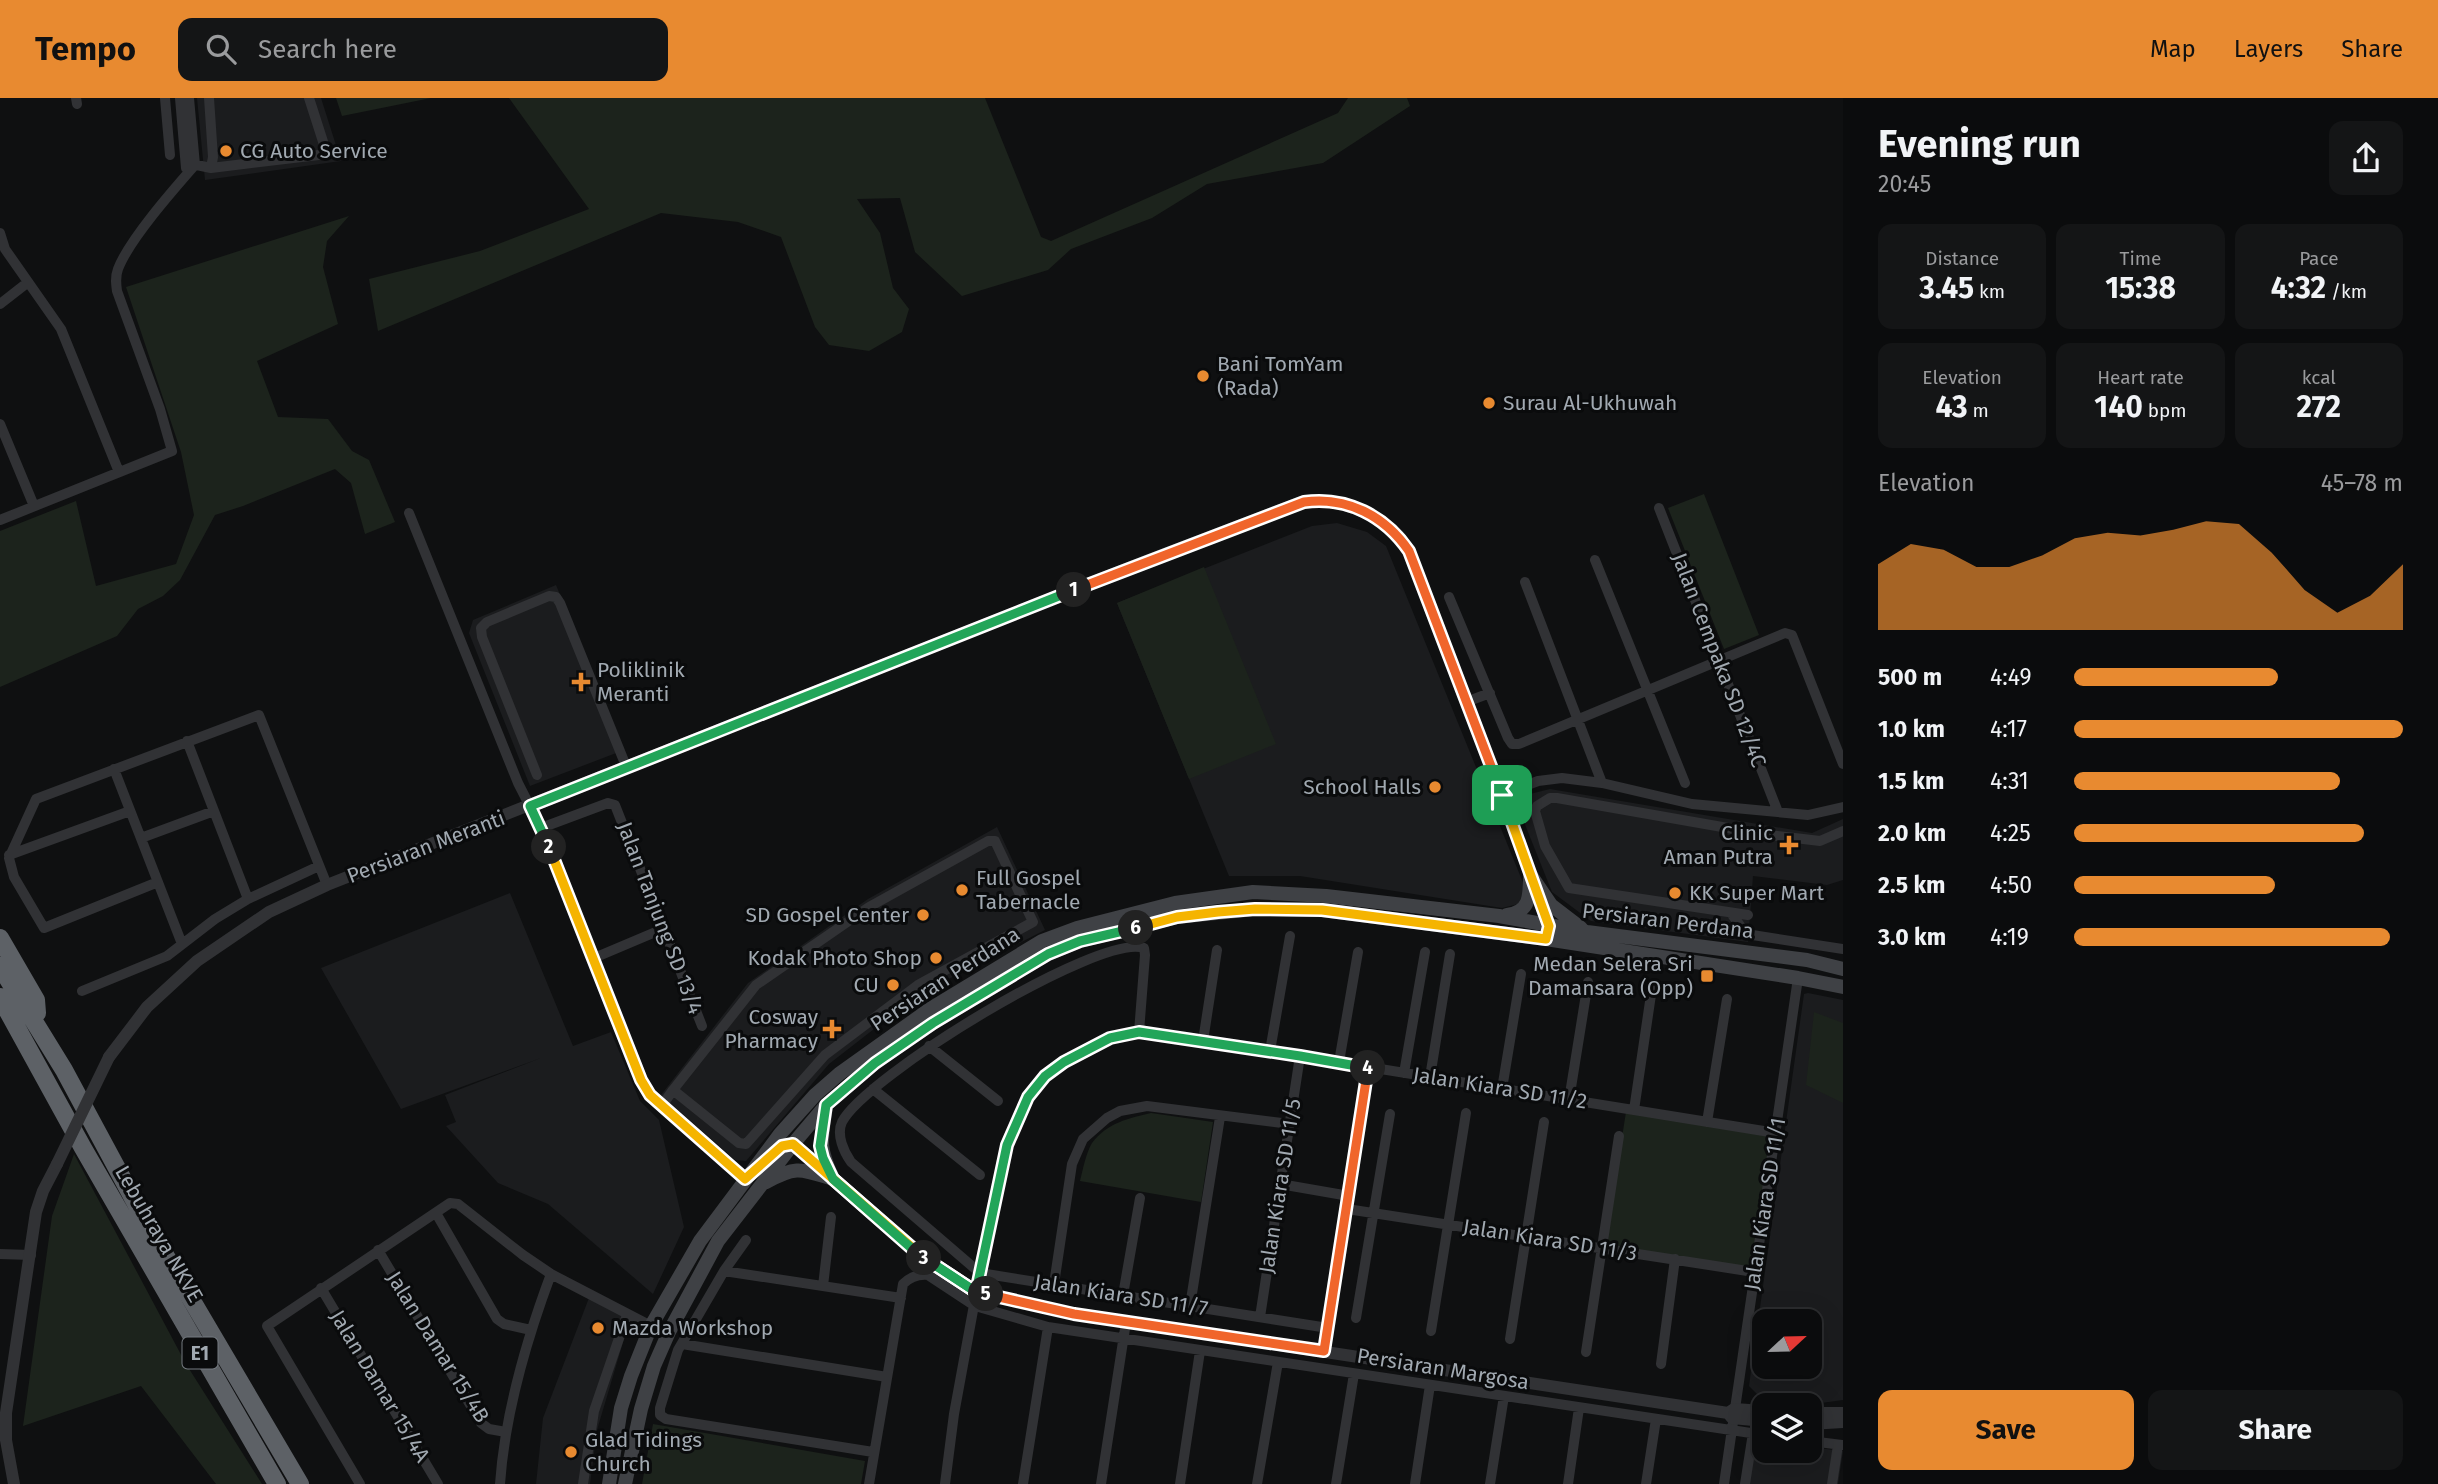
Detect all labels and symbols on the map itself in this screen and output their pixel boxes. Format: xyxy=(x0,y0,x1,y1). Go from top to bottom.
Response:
place label: CG Auto Service xyxy=(240,138,388,164)
marker: CG Auto Service xyxy=(218,143,234,159)
place label: Bani TomYam (Rada) xyxy=(1217,351,1343,401)
marker: Bani TomYam (Rada) xyxy=(1195,368,1211,384)
place label: Surau Al-Ukhuwah xyxy=(1503,390,1677,416)
marker: Surau Al-Ukhuwah xyxy=(1481,395,1497,411)
street label: Jalan Cempaka SD 12/4C xyxy=(1666,549,1772,771)
pin: 1 xyxy=(1056,573,1092,608)
place label: Poliklinik Meranti xyxy=(597,657,685,707)
marker: Poliklinik Meranti xyxy=(571,672,591,692)
pin xyxy=(1472,765,1532,825)
place label: School Halls xyxy=(1303,774,1421,800)
marker: School Halls xyxy=(1427,779,1443,795)
street label: Persiaran Meranti xyxy=(343,805,509,889)
street label: Jalan Tanjung SD 13/4 xyxy=(611,818,709,1018)
place label: Clinic Aman Putra xyxy=(1663,820,1773,870)
pin: 2 xyxy=(532,830,566,864)
marker: Clinic Aman Putra xyxy=(1779,835,1799,855)
place label: Full Gospel Tabernacle xyxy=(976,865,1081,915)
place label: KK Super Mart xyxy=(1689,880,1824,906)
marker: Full Gospel Tabernacle xyxy=(954,882,970,898)
marker: KK Super Mart xyxy=(1667,885,1683,901)
street label: Persiaran Perdana xyxy=(1581,898,1755,944)
place label: SD Gospel Center xyxy=(746,902,909,928)
marker: SD Gospel Center xyxy=(915,907,931,923)
pin: 6 xyxy=(1118,910,1154,946)
street label: Persiaran Perdana xyxy=(865,921,1025,1037)
place label: Kodak Photo Shop xyxy=(747,945,922,971)
marker: Kodak Photo Shop xyxy=(928,950,944,966)
place label: Medan Selera Sri Damansara (Opp) xyxy=(1528,951,1693,1001)
marker: Medan Selera Sri Damansara (Opp) xyxy=(1699,968,1715,984)
place label: CU xyxy=(854,972,879,998)
marker: CU xyxy=(885,977,901,993)
place label: Cosway Pharmacy xyxy=(725,1004,819,1054)
marker: Cosway Pharmacy xyxy=(824,1021,840,1037)
pin: 4 xyxy=(1350,1051,1386,1086)
street label: Jalan Kiara SD 11/2 xyxy=(1411,1061,1589,1115)
street label: Jalan Kiara SD 11/5 xyxy=(1253,1097,1307,1275)
street label: Jalan Kiara SD 11/1 xyxy=(1739,1116,1791,1292)
street label: Lebuhraya NKVE xyxy=(109,1161,209,1307)
street label: Jalan Kiara SD 11/3 xyxy=(1461,1213,1639,1267)
pin: 3 xyxy=(906,1240,942,1276)
street label: Jalan Damar 15/4B xyxy=(381,1266,495,1428)
street label: Jalan Kiara SD 11/7 xyxy=(1032,1268,1210,1322)
pin: 5 xyxy=(968,1276,1004,1312)
street label: Jalan Damar 15/4A xyxy=(324,1305,436,1467)
north arrow xyxy=(1752,1309,1822,1379)
place label: Mazda Workshop xyxy=(612,1315,773,1341)
marker: Mazda Workshop xyxy=(590,1320,606,1336)
road number: E1 xyxy=(182,1338,218,1368)
street label: Persiaran Margosa xyxy=(1355,1343,1531,1395)
place label: Glad Tidings Church xyxy=(585,1427,702,1477)
marker: Glad Tidings Church xyxy=(563,1444,579,1460)

